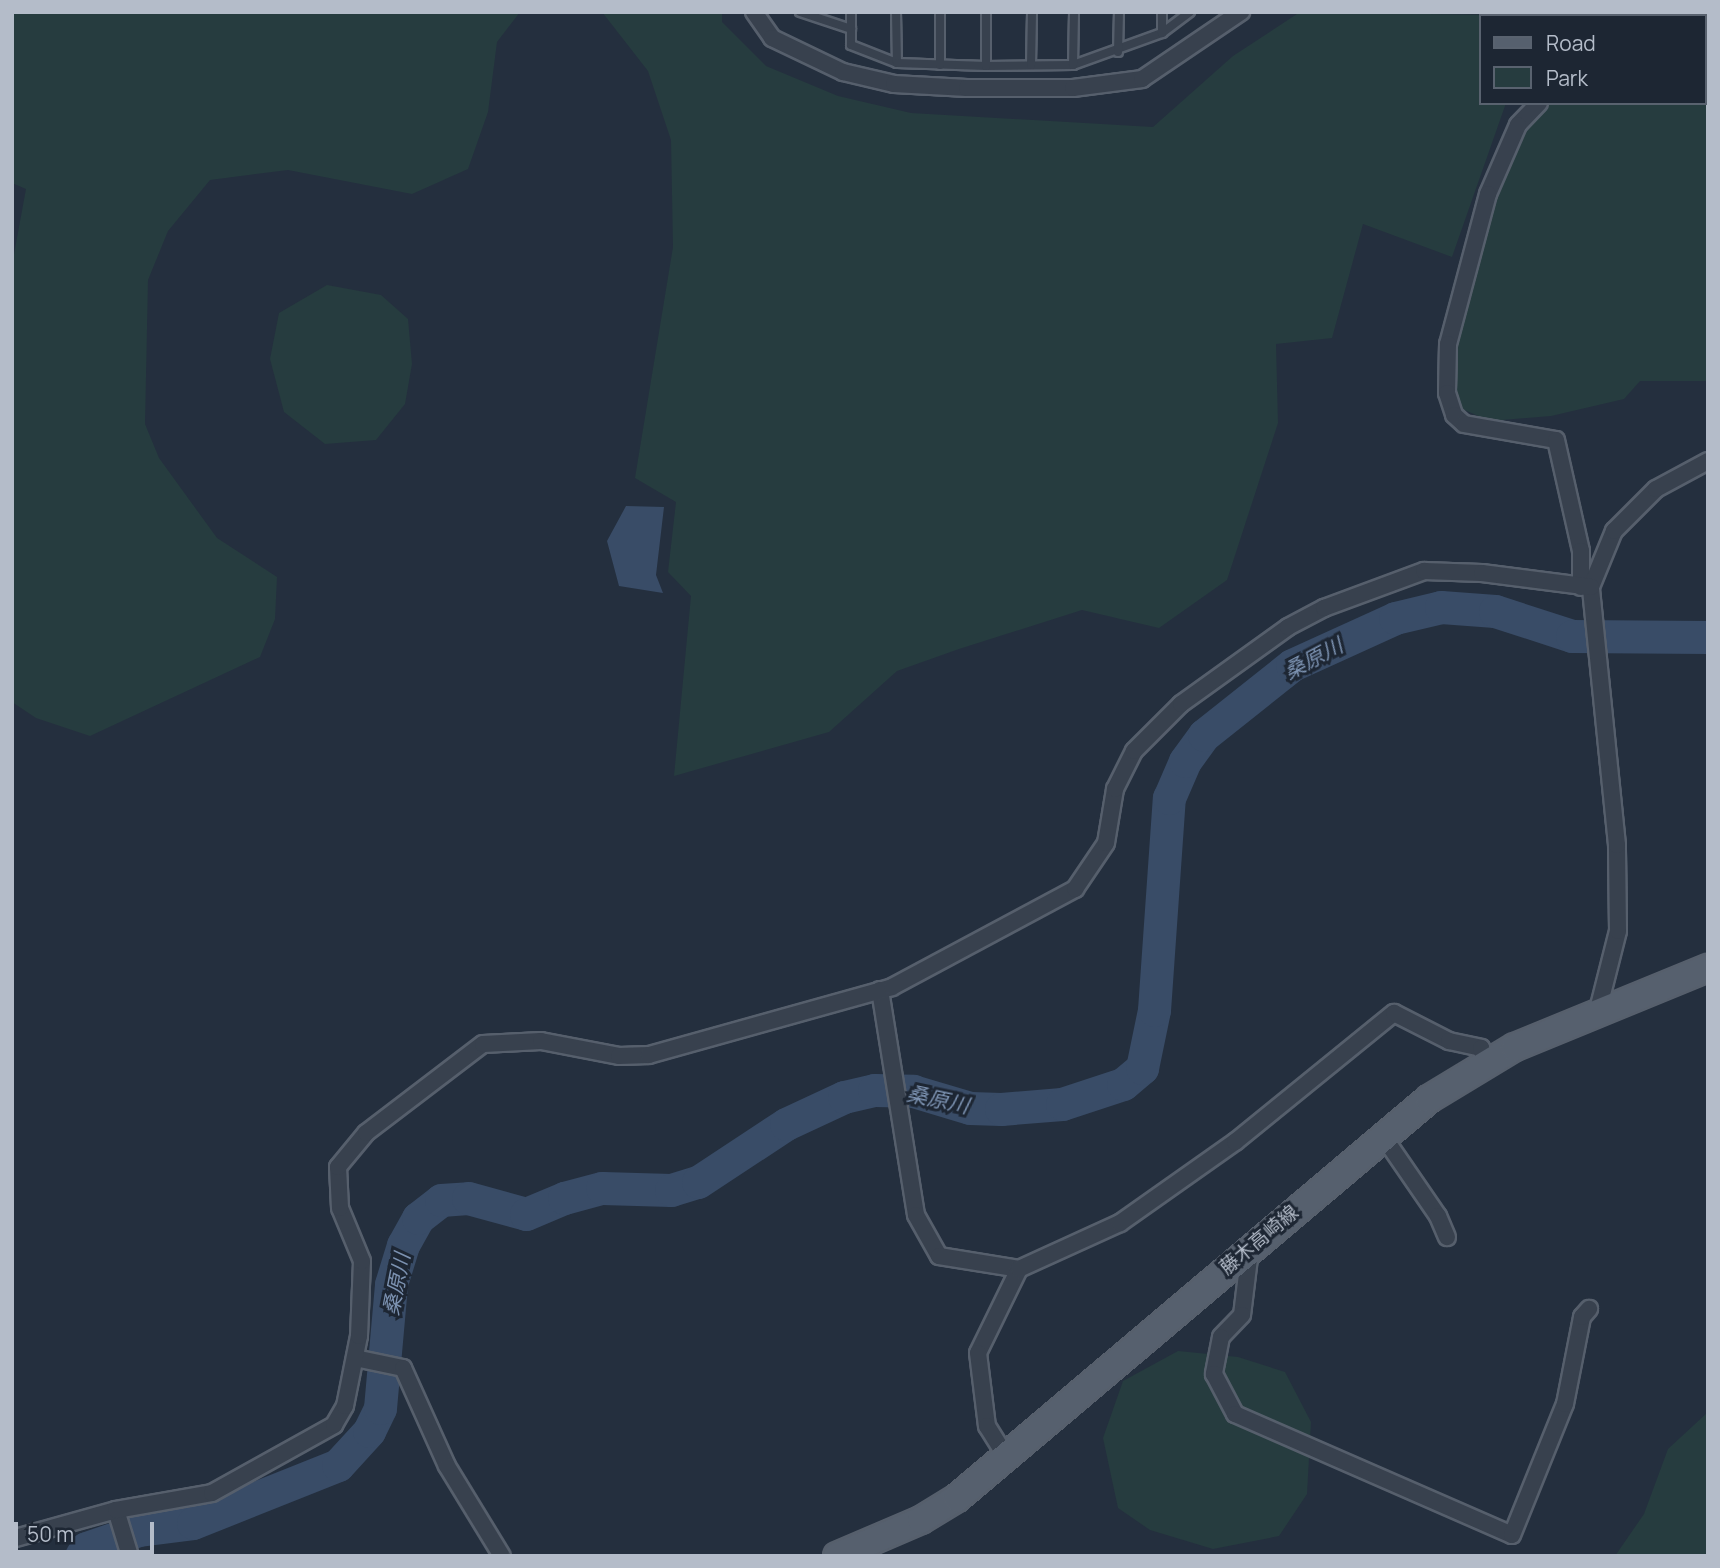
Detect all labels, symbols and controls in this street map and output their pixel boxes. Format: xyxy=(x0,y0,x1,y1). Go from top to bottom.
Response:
legend xyxy=(1478,14,1706,105)
text: Road xyxy=(1546,29,1596,57)
text: Park xyxy=(1546,64,1588,92)
water label: 桑原川 xyxy=(1279,632,1347,684)
water label: 桑原川 xyxy=(905,1080,971,1118)
street label: 藤木高崎線 xyxy=(1215,1201,1303,1279)
water label: 桑原川 xyxy=(378,1251,414,1317)
scale bar xyxy=(18,1508,158,1552)
text: 50 m xyxy=(27,1520,74,1548)

